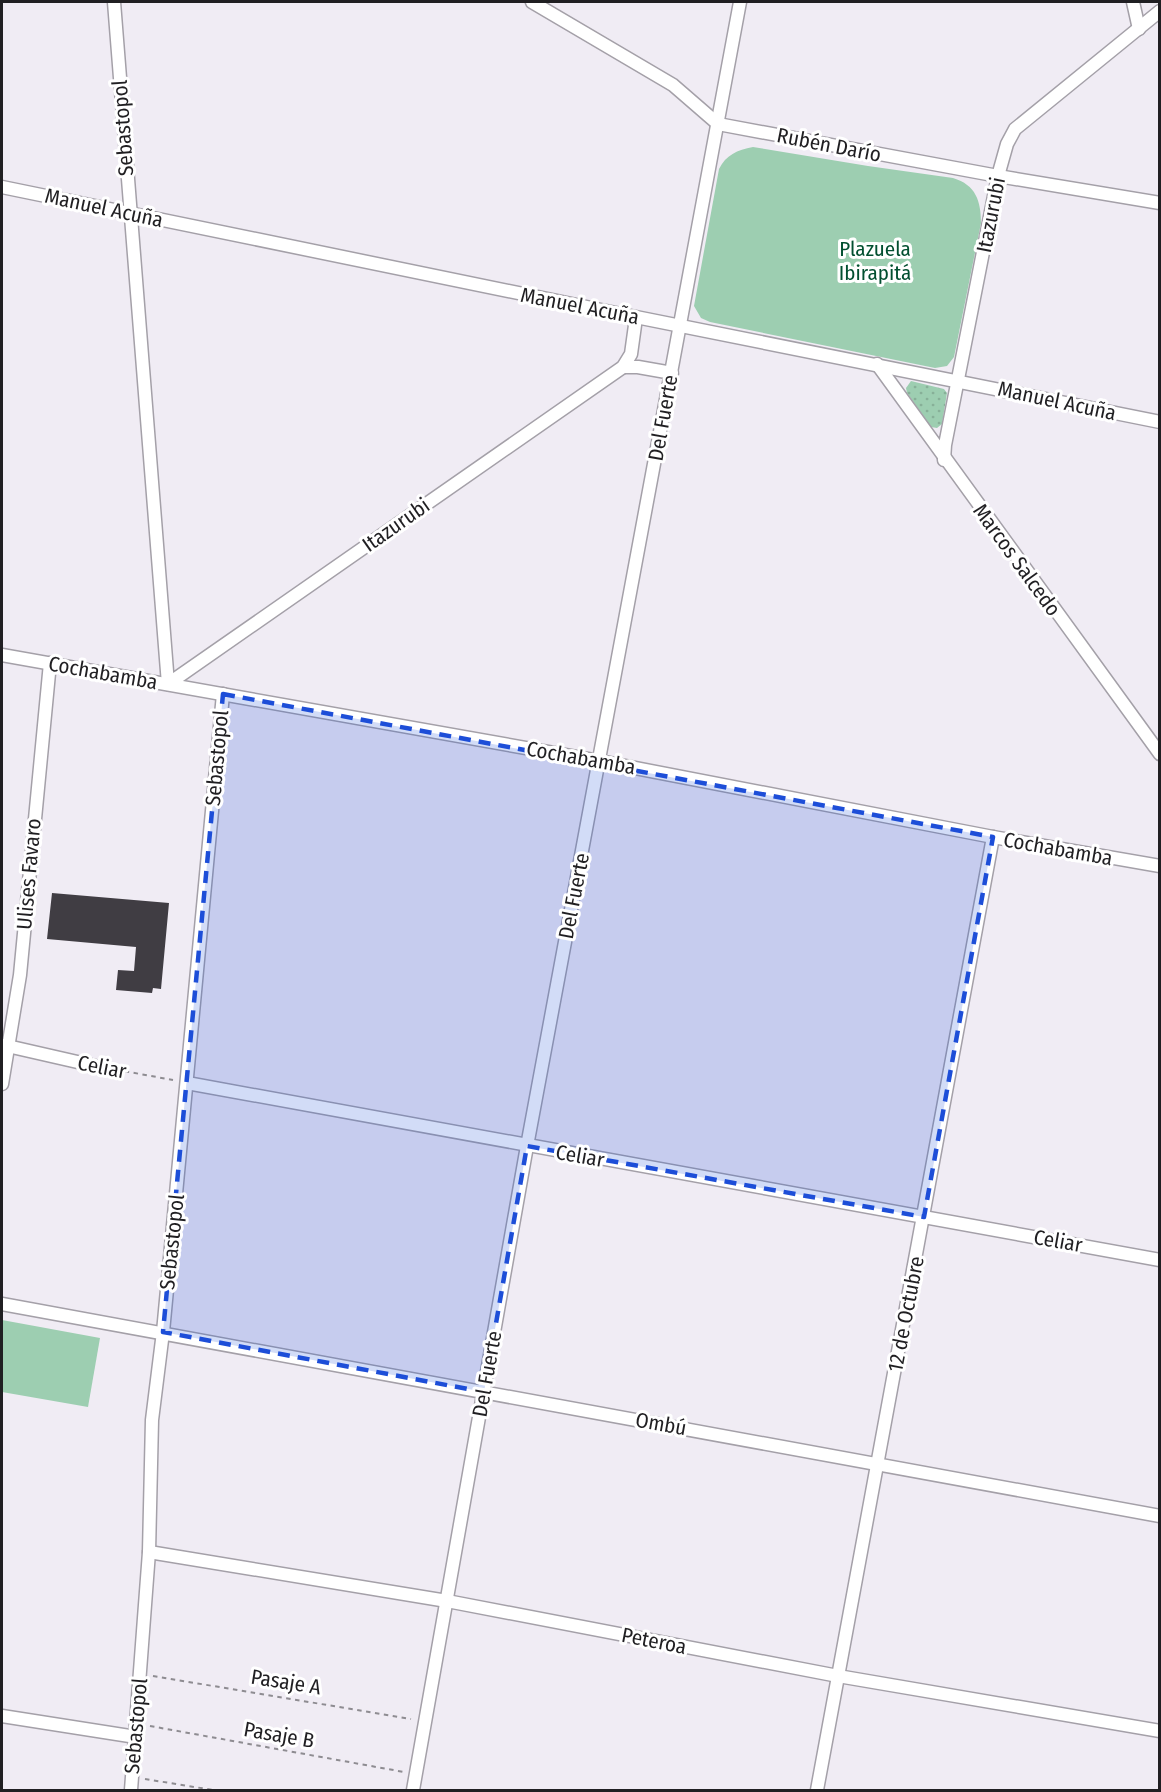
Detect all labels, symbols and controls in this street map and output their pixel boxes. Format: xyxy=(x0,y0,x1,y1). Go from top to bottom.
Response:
street label: Sebastopol xyxy=(107,79,139,177)
street label: Rubén Darío xyxy=(775,122,883,168)
street label: Itazurubi xyxy=(971,175,1011,255)
street label: Manuel Acuña xyxy=(42,183,166,233)
park label: Plazuela Ibirapitá xyxy=(839,236,911,286)
street label: Manuel Acuña xyxy=(518,282,642,330)
street label: Del Fuerte xyxy=(643,373,683,463)
street label: Manuel Acuña xyxy=(995,376,1119,426)
street label: Itazurubi xyxy=(357,492,435,558)
street label: Marcos Salcedo xyxy=(967,499,1067,621)
street label: Cochabamba xyxy=(46,651,160,695)
street label: Sebastopol xyxy=(200,708,234,807)
street label: Cochabamba xyxy=(524,736,638,780)
street label: Ulises Favaro xyxy=(11,817,47,931)
street label: Cochabamba xyxy=(1001,827,1115,871)
street label: Del Fuerte xyxy=(553,851,595,941)
street label: Celiar xyxy=(75,1050,129,1085)
street label: Celiar xyxy=(554,1139,607,1173)
street label: Sebastopol xyxy=(154,1192,190,1291)
street label: Celiar xyxy=(1032,1224,1085,1258)
street label: 12 de Octubre xyxy=(882,1254,930,1374)
street label: Del Fuerte xyxy=(467,1329,507,1419)
street label: Ombú xyxy=(633,1407,689,1441)
street label: Peteroa xyxy=(619,1622,689,1660)
street label: Pasaje A xyxy=(249,1664,323,1700)
street label: Sebastopol xyxy=(119,1676,153,1775)
street label: Pasaje B xyxy=(242,1716,316,1754)

